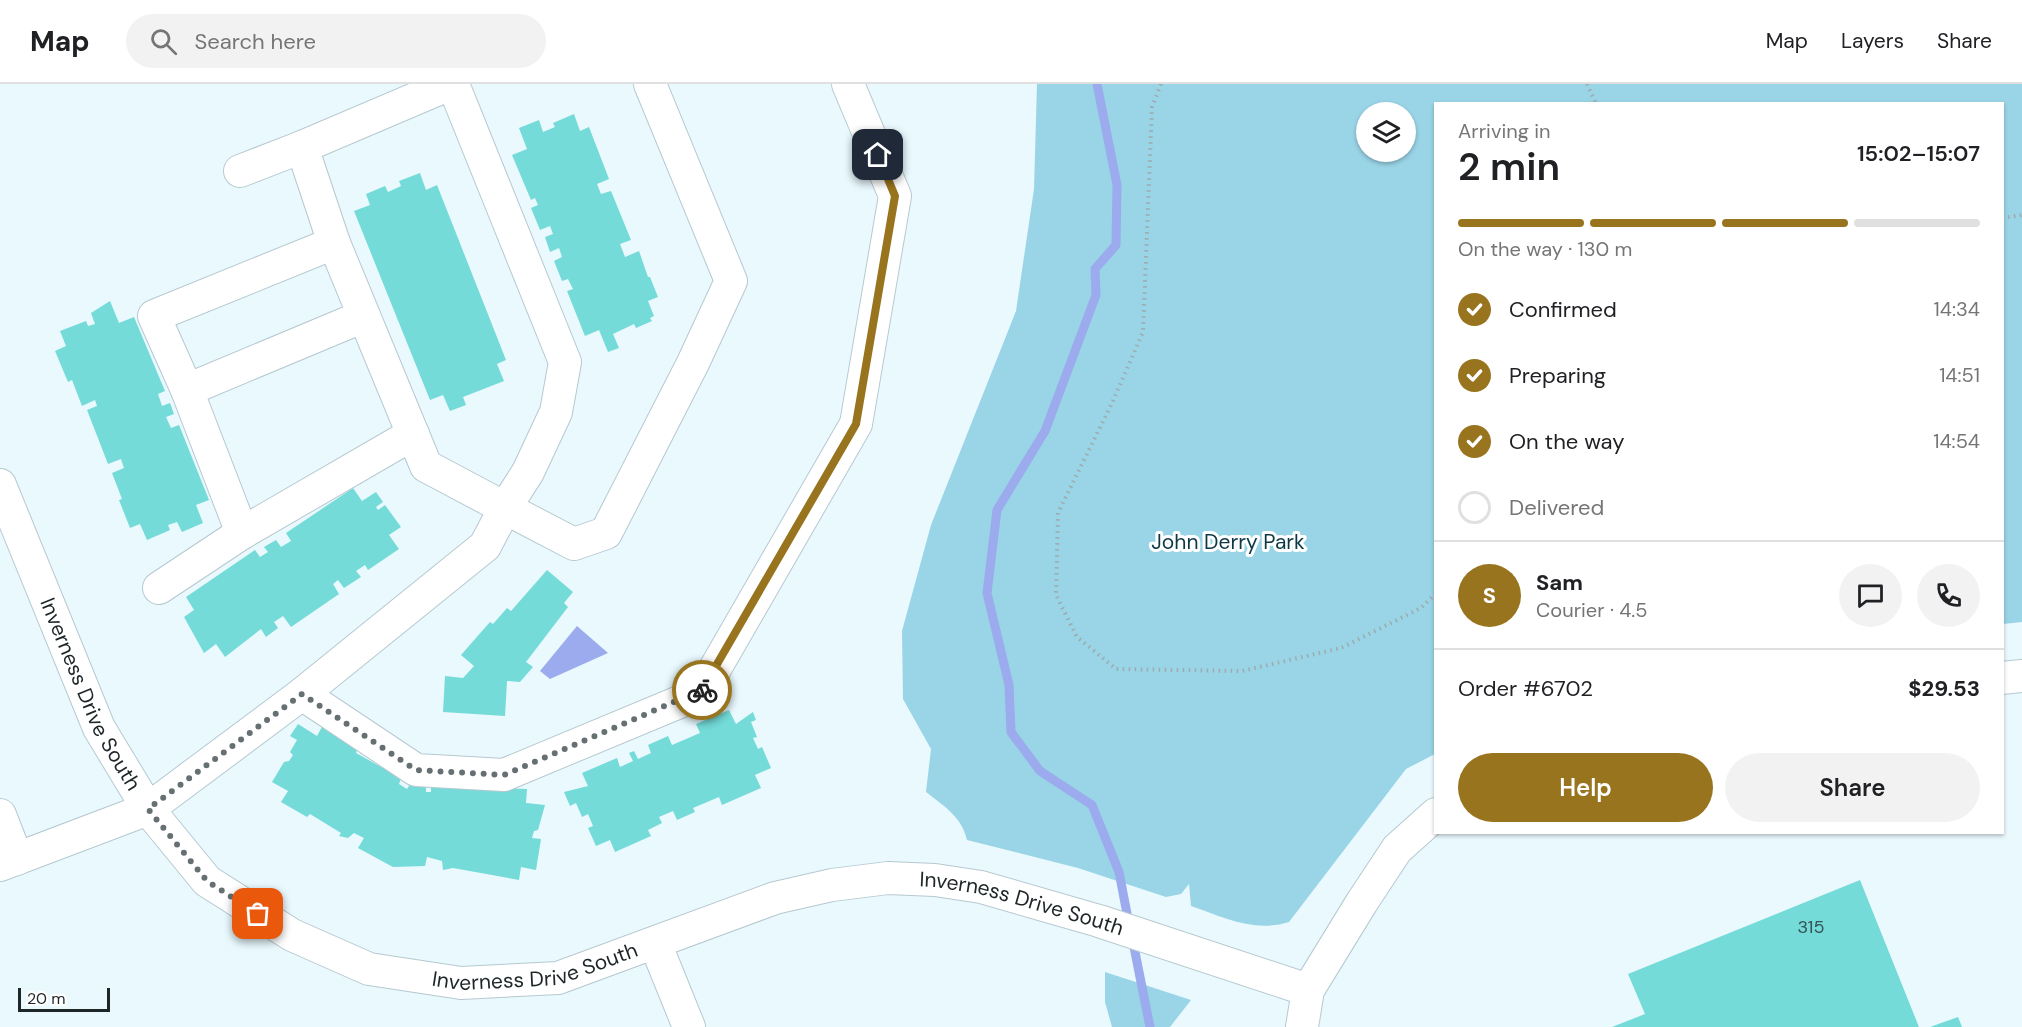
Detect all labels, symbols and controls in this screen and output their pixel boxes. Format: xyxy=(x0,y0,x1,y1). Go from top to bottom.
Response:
search box xyxy=(126,14,546,68)
text: Map xyxy=(30,23,90,60)
icon: search xyxy=(147,25,180,58)
text: Search here xyxy=(195,27,316,56)
text: Map xyxy=(1766,27,1808,55)
text: Layers xyxy=(1841,27,1904,55)
text: Share xyxy=(1937,27,1992,55)
map controls xyxy=(1356,102,1416,162)
button: layers xyxy=(1356,102,1416,162)
text: Arriving in xyxy=(1458,118,1550,144)
pin xyxy=(852,129,903,180)
icon: home xyxy=(861,138,894,171)
text: 15:02–15:07 xyxy=(1857,139,1980,168)
text: 2 min xyxy=(1458,141,1560,192)
text: On the way · 130 m xyxy=(1458,236,1632,262)
icon: check xyxy=(1458,293,1491,326)
text: Confirmed xyxy=(1509,295,1617,324)
text: 14:34 xyxy=(1934,296,1980,322)
icon: check xyxy=(1458,359,1491,392)
text: Preparing xyxy=(1509,361,1606,390)
text: 14:51 xyxy=(1939,362,1980,388)
icon: check xyxy=(1458,425,1491,458)
text: On the way xyxy=(1509,427,1624,456)
text: 14:54 xyxy=(1933,428,1980,454)
text: Delivered xyxy=(1509,493,1604,522)
park label: John Derry Park xyxy=(1151,528,1305,556)
button: chat xyxy=(1839,564,1902,627)
button: phone xyxy=(1917,564,1980,627)
text: Sam xyxy=(1536,568,1583,597)
text: S xyxy=(1483,581,1496,610)
street label: Inverness Drive South xyxy=(33,594,148,796)
text: Courier · 4.5 xyxy=(1536,597,1648,623)
courier xyxy=(672,660,732,720)
icon: bike xyxy=(686,674,719,707)
text: Order #6702 xyxy=(1458,674,1593,703)
text: $29.53 xyxy=(1908,674,1980,703)
button: Help xyxy=(1458,753,1713,822)
button: Share xyxy=(1725,753,1980,822)
street label: Inverness Drive South xyxy=(919,865,1127,942)
pin xyxy=(232,888,283,939)
icon: bag xyxy=(241,897,274,930)
house number: 315 xyxy=(1798,915,1824,939)
street label: Inverness Drive South xyxy=(430,936,642,997)
scale bar xyxy=(18,985,110,1012)
text: 20 m xyxy=(27,988,66,1009)

